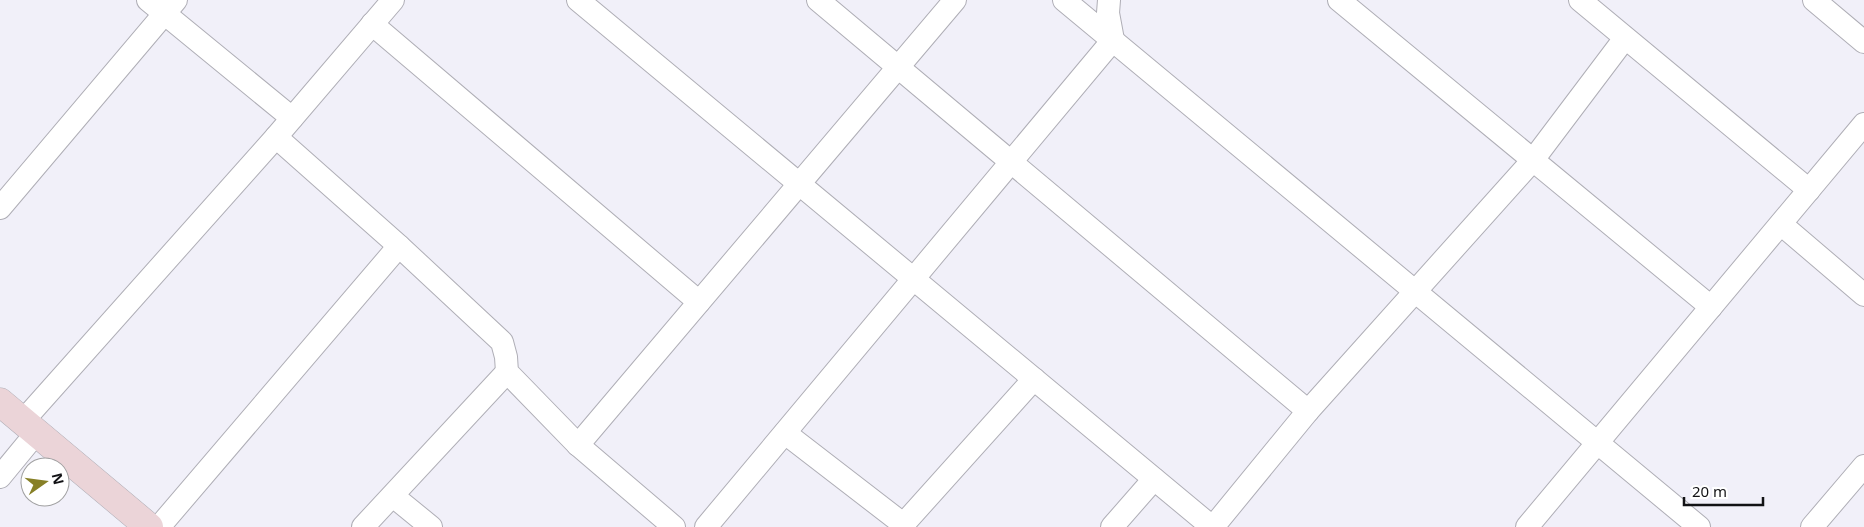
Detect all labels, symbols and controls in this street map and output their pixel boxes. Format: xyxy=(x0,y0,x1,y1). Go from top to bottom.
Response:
north arrow xyxy=(20,457,70,507)
text: N xyxy=(48,471,69,487)
scale bar xyxy=(1684,474,1763,506)
text: 20 m xyxy=(1692,481,1727,501)

